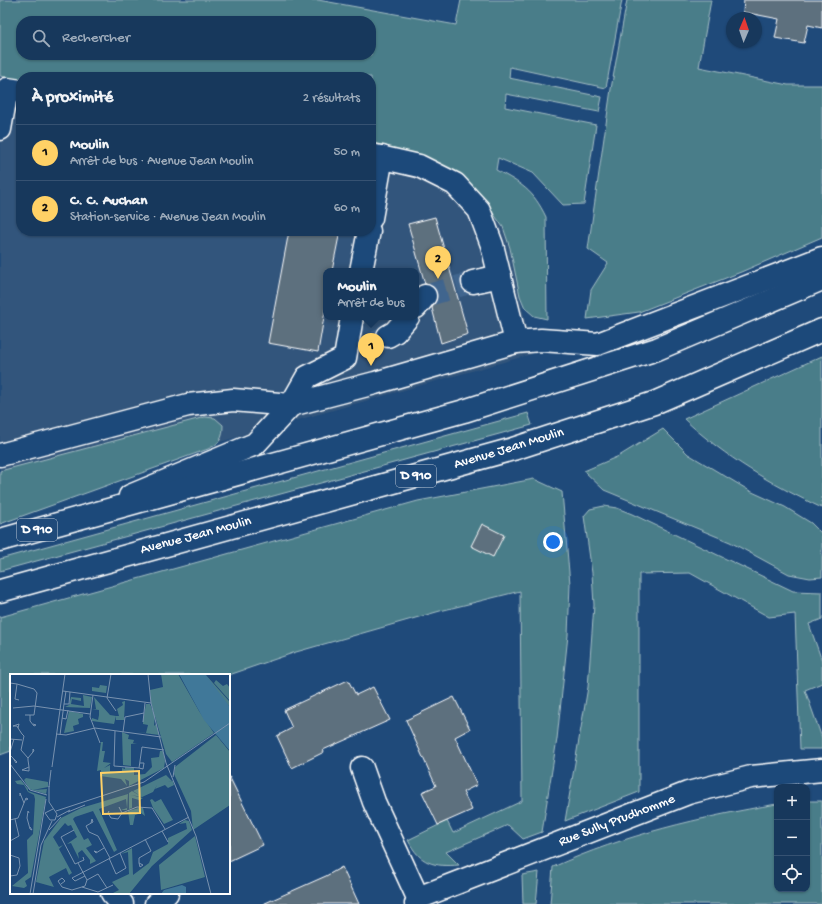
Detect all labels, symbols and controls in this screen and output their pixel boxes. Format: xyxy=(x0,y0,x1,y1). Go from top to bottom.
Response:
north arrow xyxy=(726,12,762,48)
search box xyxy=(16,16,376,60)
icon: search xyxy=(30,27,52,49)
text: Rechercher xyxy=(62,29,130,47)
text: À proximité xyxy=(32,88,113,108)
text: 2 résultats xyxy=(303,91,360,106)
text: Moulin xyxy=(70,136,109,154)
text: 1 xyxy=(42,145,48,160)
text: 50 m xyxy=(333,145,360,160)
text: Arrêt de bus · Avenue Jean Moulin xyxy=(70,154,253,169)
text: C. C. Auchan xyxy=(70,192,147,210)
text: 2 xyxy=(42,201,48,216)
text: 60 m xyxy=(334,201,360,216)
text: Station-service · Avenue Jean Moulin xyxy=(70,210,266,225)
pin: 2 xyxy=(425,246,451,279)
popup xyxy=(323,268,419,320)
text: Moulin xyxy=(337,278,376,296)
text: Arrêt de bus xyxy=(337,296,405,311)
pin: 1 xyxy=(358,333,384,366)
street label: Avenue Jean Moulin xyxy=(452,424,566,474)
road number: D 910 xyxy=(396,465,436,487)
street label: Avenue Jean Moulin xyxy=(139,513,254,559)
road number: D 910 xyxy=(17,519,57,541)
your location xyxy=(543,532,563,552)
inset map xyxy=(10,674,230,894)
map controls xyxy=(774,784,810,892)
button: + xyxy=(774,784,810,820)
street label: Rue Sully Prudhomme xyxy=(556,791,678,851)
button: − xyxy=(774,820,810,856)
button: locate xyxy=(774,856,810,892)

